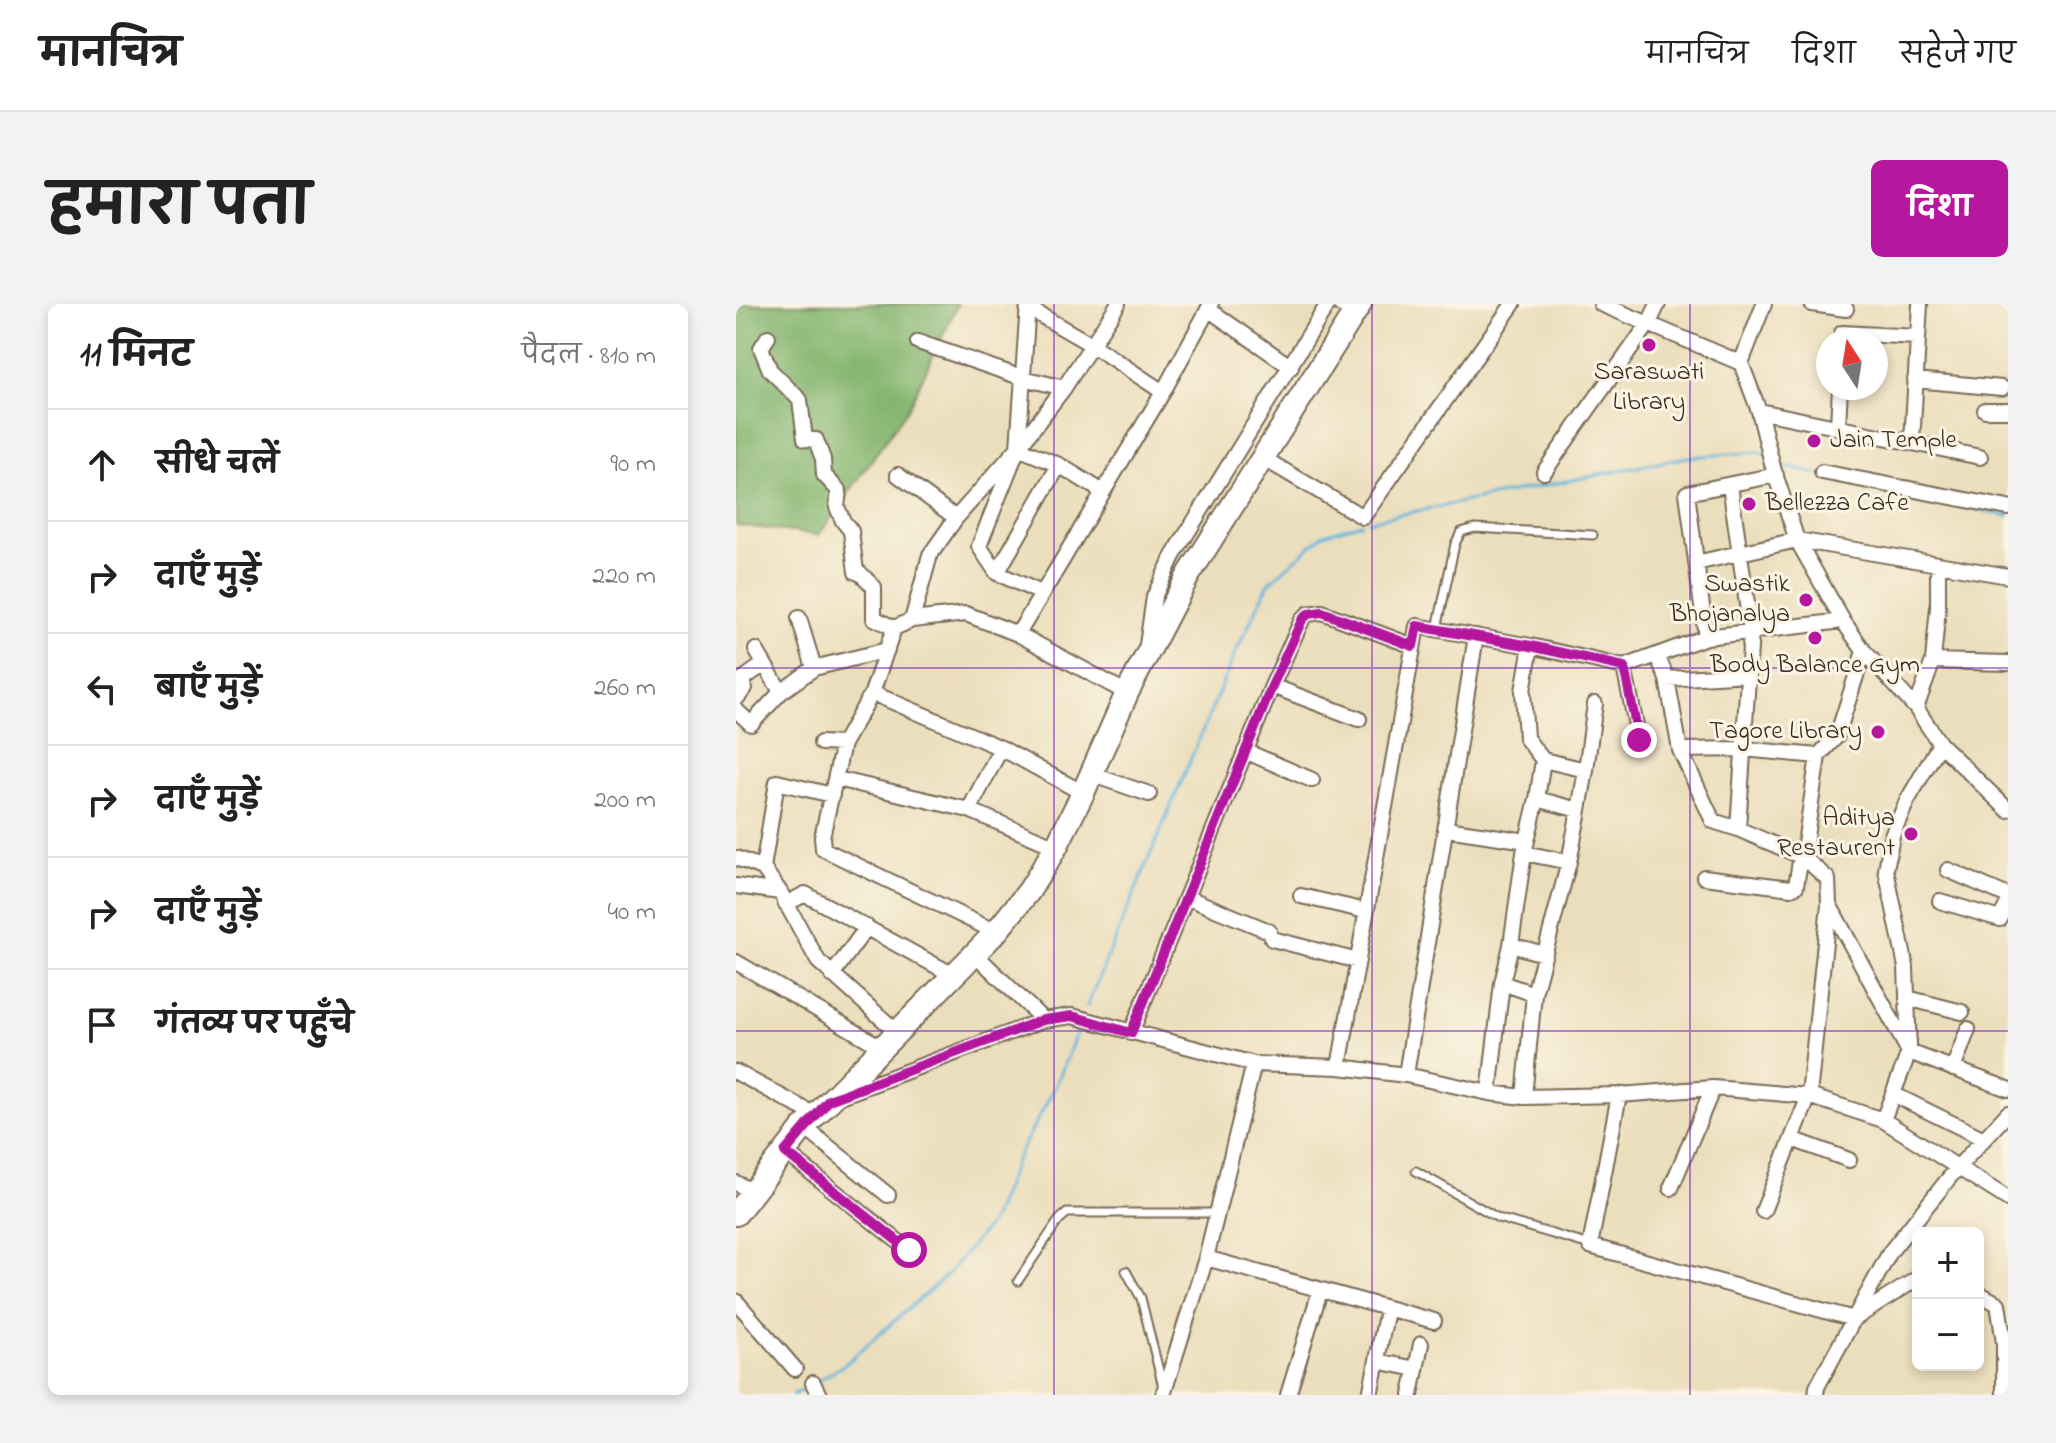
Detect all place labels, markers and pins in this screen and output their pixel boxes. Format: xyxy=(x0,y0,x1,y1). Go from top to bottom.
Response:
marker: Saraswati Library xyxy=(1640,336,1658,354)
place label: Saraswati Library xyxy=(1594,354,1704,422)
place label: Jain Temple xyxy=(1830,422,1957,460)
marker: Jain Temple xyxy=(1805,432,1823,450)
place label: Bellezza Cafe xyxy=(1764,485,1909,523)
marker: Bellezza Cafe xyxy=(1740,495,1758,513)
place label: Swastik Bhojanalya xyxy=(1669,566,1791,634)
marker: Swastik Bhojanalya xyxy=(1797,591,1815,609)
marker: Body Balance Gym xyxy=(1806,629,1824,647)
place label: Body Balance Gym xyxy=(1709,647,1920,685)
place label: Tagore Library xyxy=(1709,713,1862,751)
marker: Tagore Library xyxy=(1869,723,1887,741)
place label: Aditya Restaurent xyxy=(1777,800,1895,868)
marker: Aditya Restaurent xyxy=(1902,825,1920,843)

